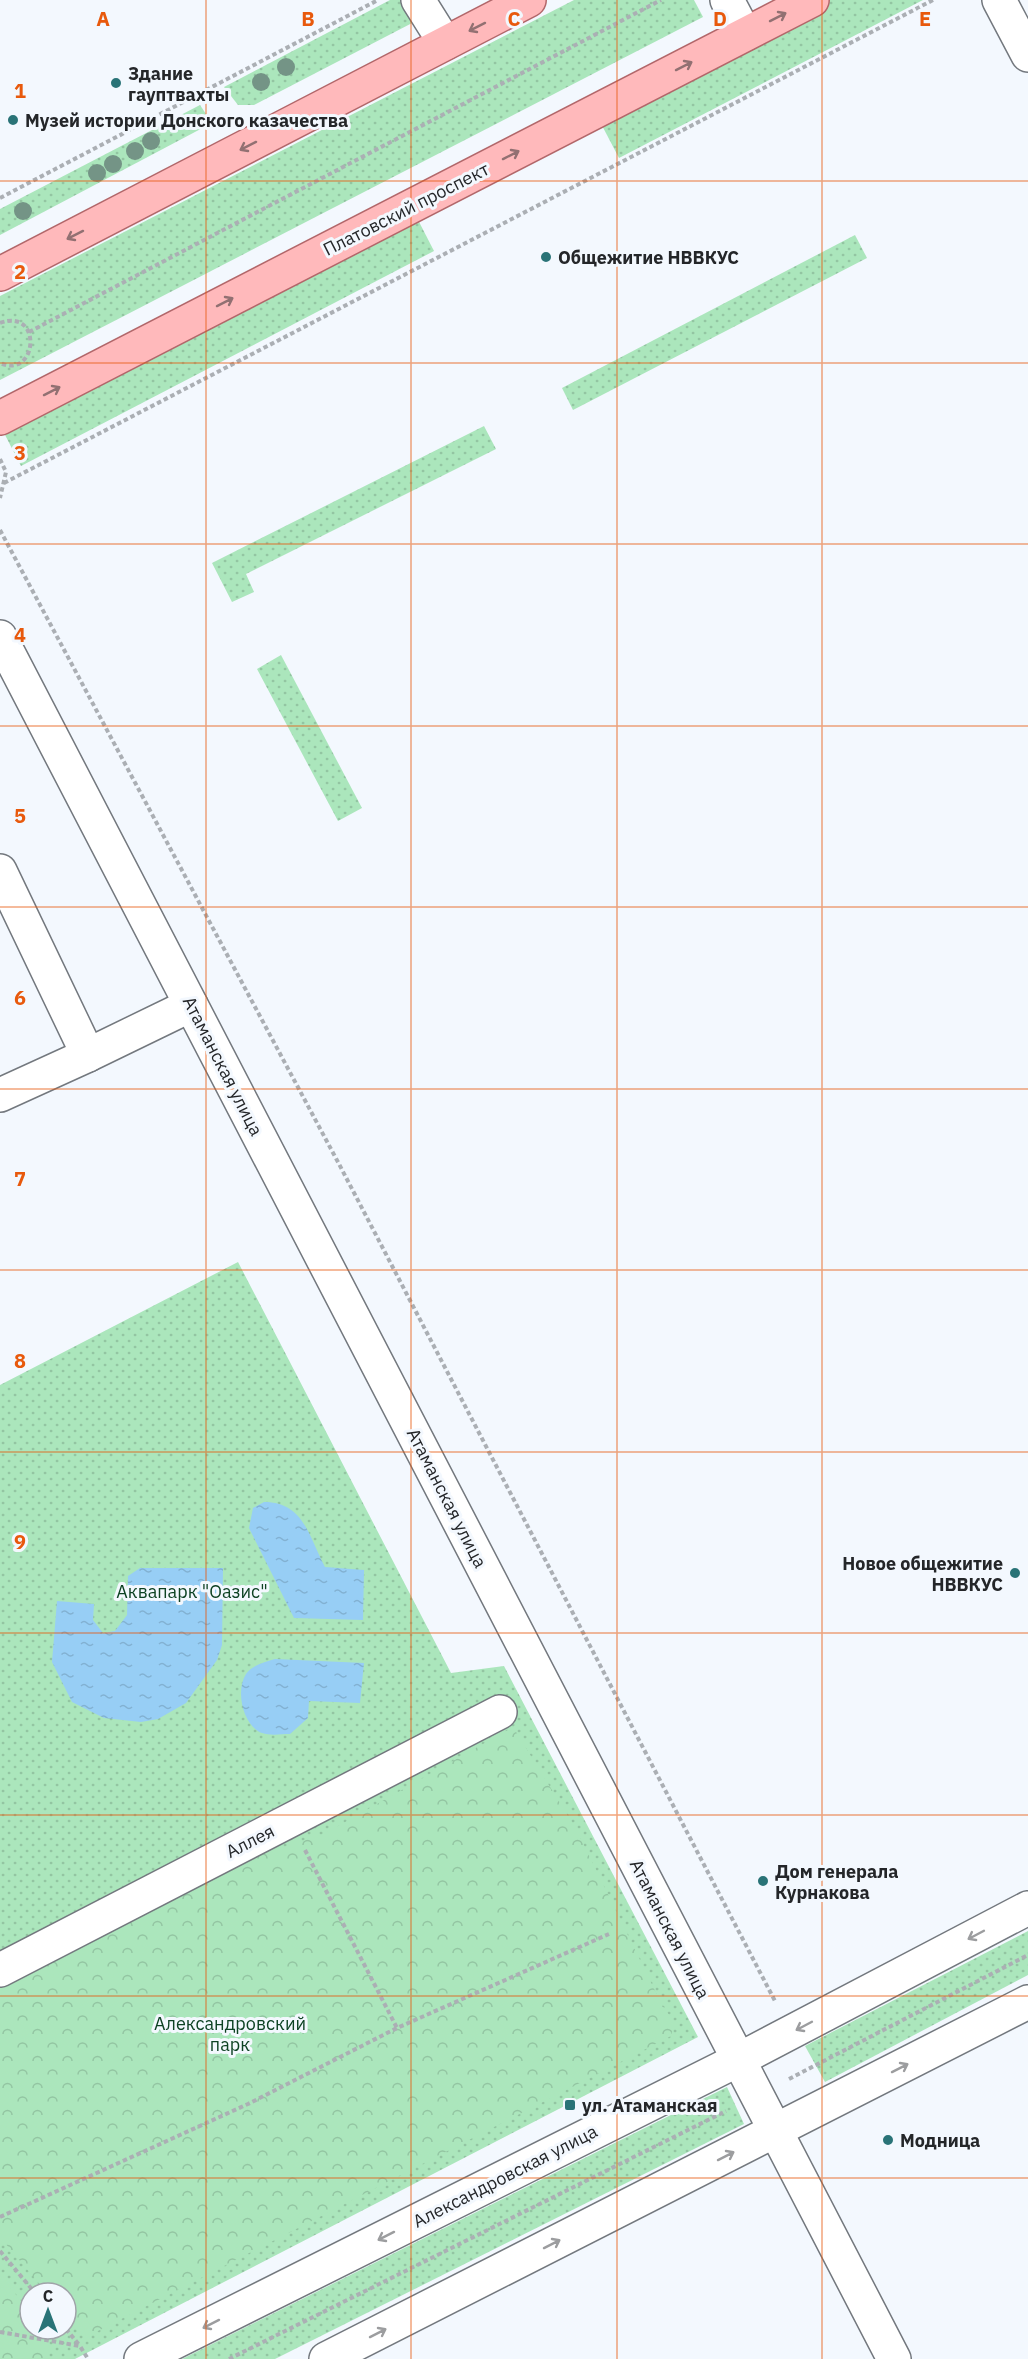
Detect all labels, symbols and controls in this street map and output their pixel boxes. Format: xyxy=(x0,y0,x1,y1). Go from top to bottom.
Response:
text: A xyxy=(96,5,110,32)
text: B xyxy=(301,5,315,32)
text: C xyxy=(507,5,521,32)
text: D xyxy=(713,5,727,32)
text: E xyxy=(919,5,931,32)
one-way arrow xyxy=(769,11,787,22)
one-way arrow xyxy=(469,21,486,33)
one-way arrow xyxy=(675,59,693,71)
place label: Здание гауптвахты xyxy=(128,62,229,106)
marker: Здание гауптвахты xyxy=(109,76,123,90)
text: 1 xyxy=(14,77,26,104)
place label: Музей истории Донского казачества xyxy=(25,109,348,132)
marker: Музей истории Донского казачества xyxy=(6,113,20,127)
one-way arrow xyxy=(239,140,257,152)
one-way arrow xyxy=(502,149,519,161)
street label: Платовский проспект xyxy=(319,157,493,261)
one-way arrow xyxy=(66,230,84,242)
place label: Общежитие НВВКУС xyxy=(558,246,739,269)
marker: Общежитие НВВКУС xyxy=(539,250,553,264)
text: 2 xyxy=(14,258,26,285)
one-way arrow xyxy=(216,296,234,307)
one-way arrow xyxy=(43,385,60,397)
text: 3 xyxy=(14,439,26,466)
text: 4 xyxy=(14,621,26,648)
text: 5 xyxy=(14,802,26,829)
text: 6 xyxy=(14,984,26,1011)
street label: Атаманская улица xyxy=(178,992,268,1140)
text: 7 xyxy=(14,1165,26,1192)
text: 8 xyxy=(14,1347,26,1374)
street label: Атаманская улица xyxy=(402,1424,492,1572)
text: 9 xyxy=(14,1528,26,1555)
place label: Новое общежитие НВВКУС xyxy=(842,1552,1003,1596)
marker: Новое общежитие НВВКУС xyxy=(1008,1566,1022,1580)
park label: Аквапарк "Оазис" xyxy=(116,1580,268,1603)
street label: Аллея xyxy=(222,1819,278,1863)
street label: Атаманская улица xyxy=(625,1855,715,2003)
place label: Дом генерала Курнакова xyxy=(775,1860,898,1904)
marker: Дом генерала Курнакова xyxy=(756,1874,770,1888)
one-way arrow xyxy=(968,1930,986,1941)
park label: Александровский парк xyxy=(154,2012,306,2056)
one-way arrow xyxy=(795,2021,813,2032)
one-way arrow xyxy=(891,2061,909,2073)
place label: ул. Атаманская xyxy=(582,2094,718,2117)
marker: ул. Атаманская xyxy=(563,2098,577,2112)
street label: Александровская улица xyxy=(409,2119,602,2233)
place label: Модница xyxy=(900,2129,980,2152)
marker: Модница xyxy=(881,2133,895,2147)
one-way arrow xyxy=(717,2150,735,2162)
one-way arrow xyxy=(377,2231,395,2243)
one-way arrow xyxy=(543,2238,561,2250)
north arrow xyxy=(18,2281,78,2341)
text: С xyxy=(43,2286,53,2306)
one-way arrow xyxy=(203,2319,221,2330)
one-way arrow xyxy=(369,2326,387,2338)

